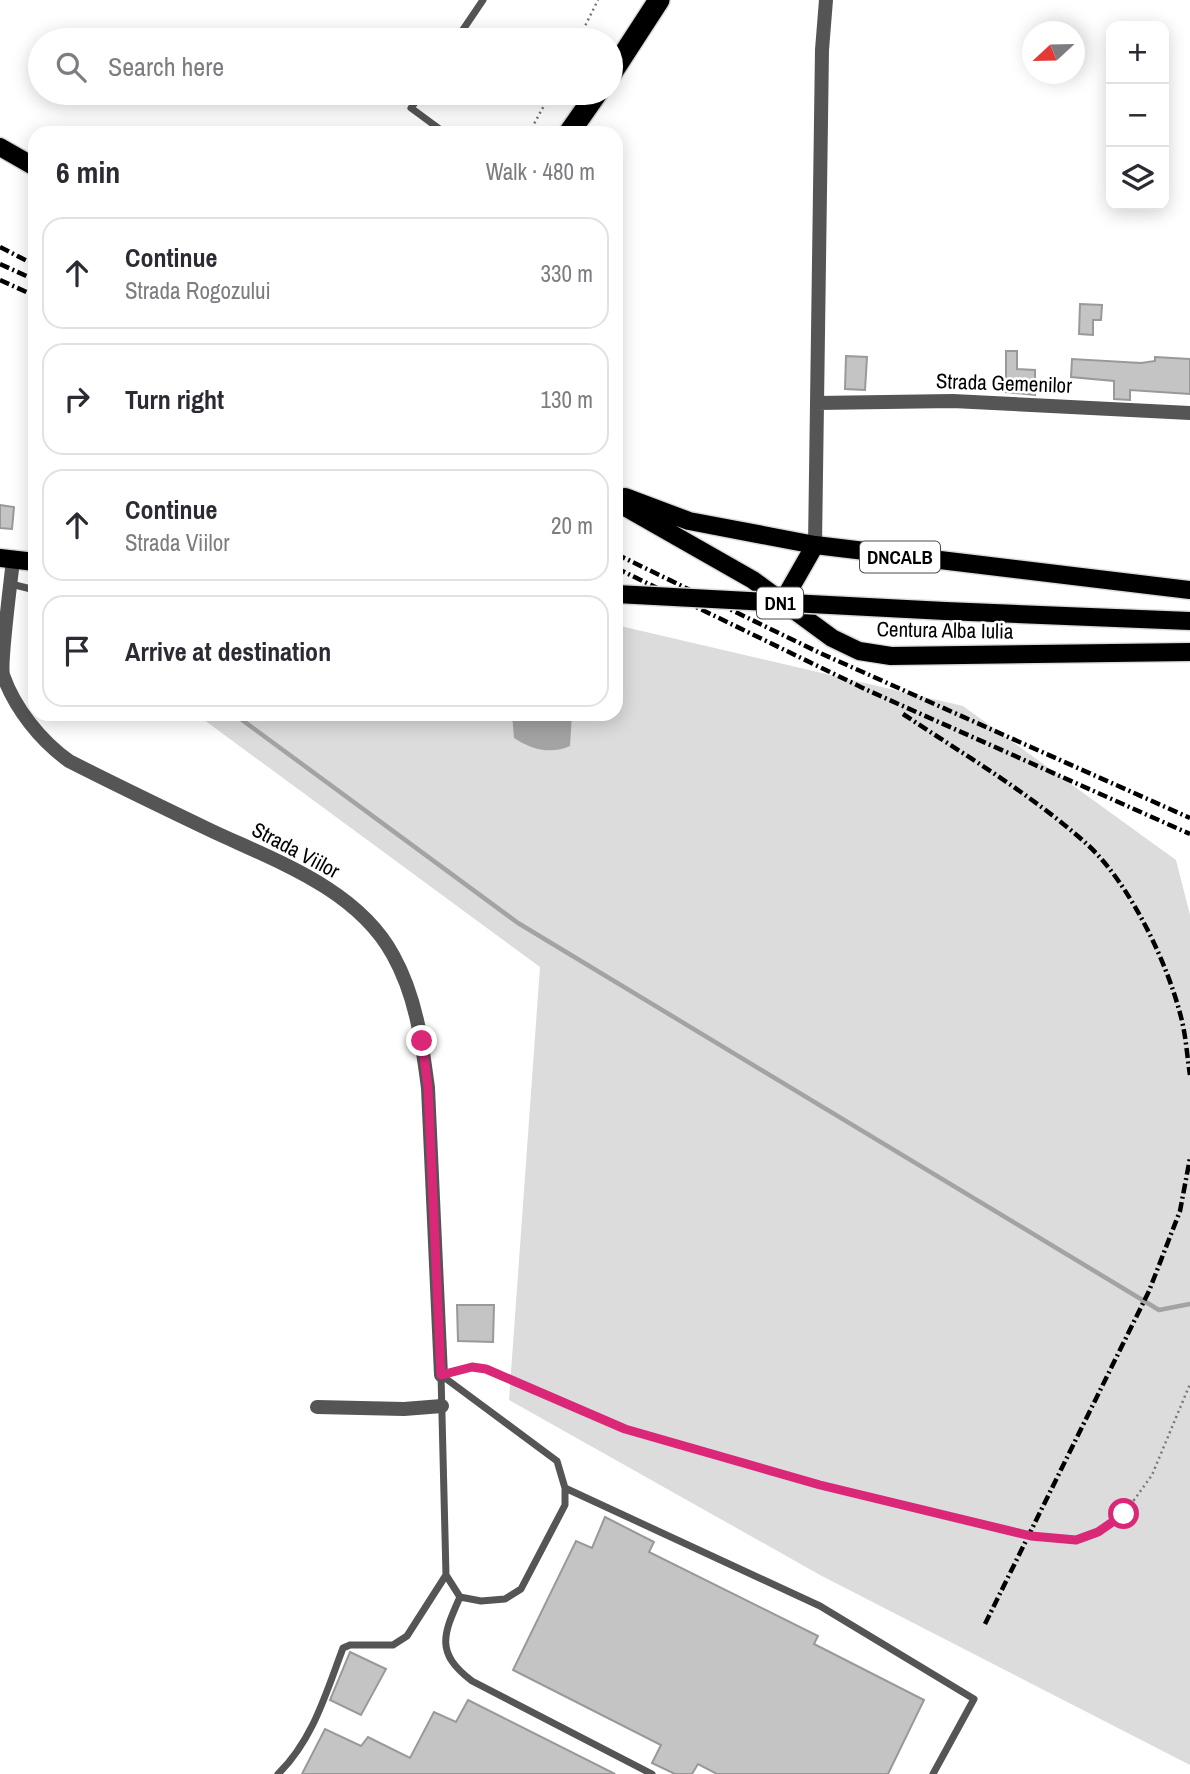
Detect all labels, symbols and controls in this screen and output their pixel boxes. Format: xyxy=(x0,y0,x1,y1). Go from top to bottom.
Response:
north arrow xyxy=(1022,21,1085,84)
map controls xyxy=(1106,21,1169,210)
button: + xyxy=(1106,21,1169,84)
search box xyxy=(28,28,623,105)
icon: search xyxy=(52,48,90,86)
text: Search here xyxy=(108,49,224,84)
button: − xyxy=(1106,84,1169,147)
button: layers xyxy=(1106,147,1169,210)
text: 6 min xyxy=(56,152,120,192)
text: Walk · 480 m xyxy=(486,156,595,187)
text: Continue xyxy=(125,240,217,275)
icon: ahead xyxy=(58,254,96,292)
text: 330 m xyxy=(541,258,593,289)
text: Strada Rogozului xyxy=(125,275,271,306)
street label: Strada Gemenilor xyxy=(936,366,1073,400)
icon: right xyxy=(58,380,96,418)
text: Turn right xyxy=(125,382,224,417)
text: 130 m xyxy=(541,384,593,415)
text: Continue xyxy=(125,492,217,527)
icon: ahead xyxy=(58,506,96,544)
text: 20 m xyxy=(551,510,593,541)
text: Strada Viilor xyxy=(125,527,230,558)
road number: DNCALB xyxy=(860,542,940,572)
road number: DN1 xyxy=(757,588,803,618)
street label: Centura Alba Iulia xyxy=(876,614,1014,646)
icon: arrive xyxy=(58,632,96,670)
text: Arrive at destination xyxy=(125,634,331,669)
street label: Strada Viilor xyxy=(247,815,345,885)
route end xyxy=(406,1025,437,1056)
route start xyxy=(1108,1498,1139,1529)

